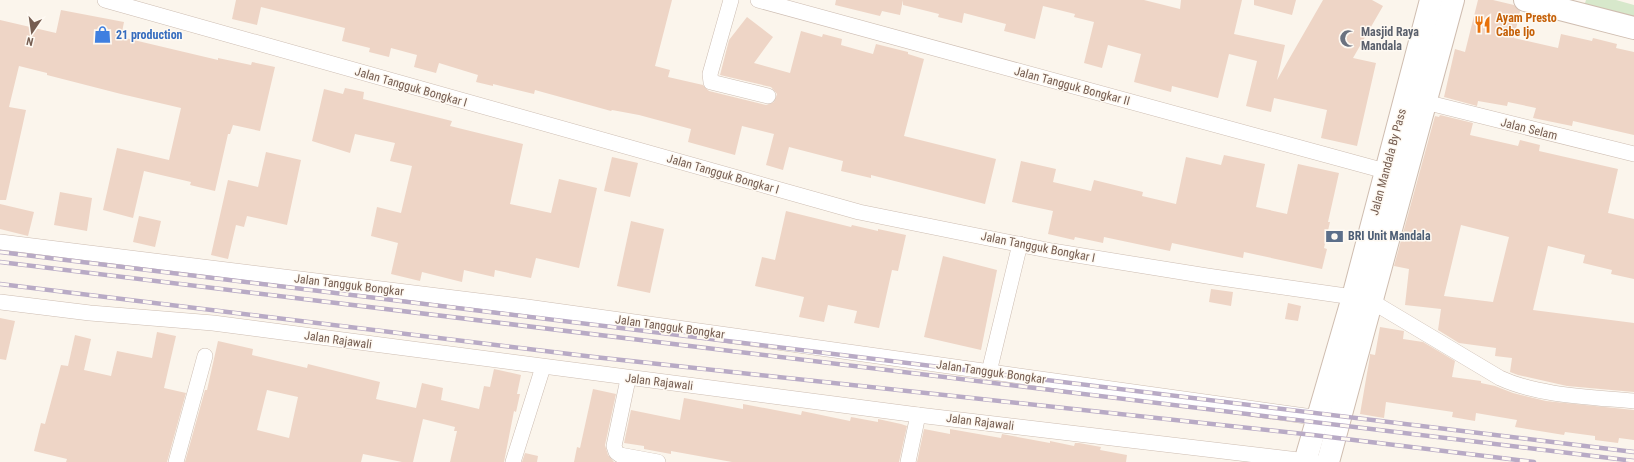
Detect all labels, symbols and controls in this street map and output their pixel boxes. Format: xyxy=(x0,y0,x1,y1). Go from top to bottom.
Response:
place label: Ayam Presto Cabe Ijo xyxy=(1496,11,1557,39)
north arrow xyxy=(12,12,52,52)
restaurant icon: Ayam Presto Cabe Ijo xyxy=(1473,15,1493,35)
shop icon: 21 production xyxy=(93,25,113,45)
place label: Masjid Raya Mandala xyxy=(1361,25,1419,53)
place label: 21 production xyxy=(116,28,183,42)
mosque icon: Masjid Raya Mandala xyxy=(1338,29,1358,49)
text: N xyxy=(25,34,35,48)
street label: Jalan Tangguk Bongkar I xyxy=(353,64,469,110)
street label: Jalan Tangguk Bongkar II xyxy=(1013,64,1131,108)
street label: Jalan Mandala By Pass xyxy=(1367,107,1409,217)
street label: Jalan Selam xyxy=(1499,115,1559,143)
street label: Jalan Tangguk Bongkar I xyxy=(665,151,781,197)
bank icon: BRI Unit Mandala xyxy=(1325,226,1345,246)
street label: Jalan Tangguk Bongkar I xyxy=(980,229,1096,265)
place label: BRI Unit Mandala xyxy=(1348,229,1431,243)
street label: Jalan Tangguk Bongkar xyxy=(293,271,405,299)
street label: Jalan Tangguk Bongkar xyxy=(614,312,726,342)
street label: Jalan Rajawali xyxy=(303,328,373,352)
street label: Jalan Tangguk Bongkar xyxy=(935,357,1047,387)
street label: Jalan Rajawali xyxy=(624,371,694,393)
street label: Jalan Rajawali xyxy=(945,411,1015,433)

